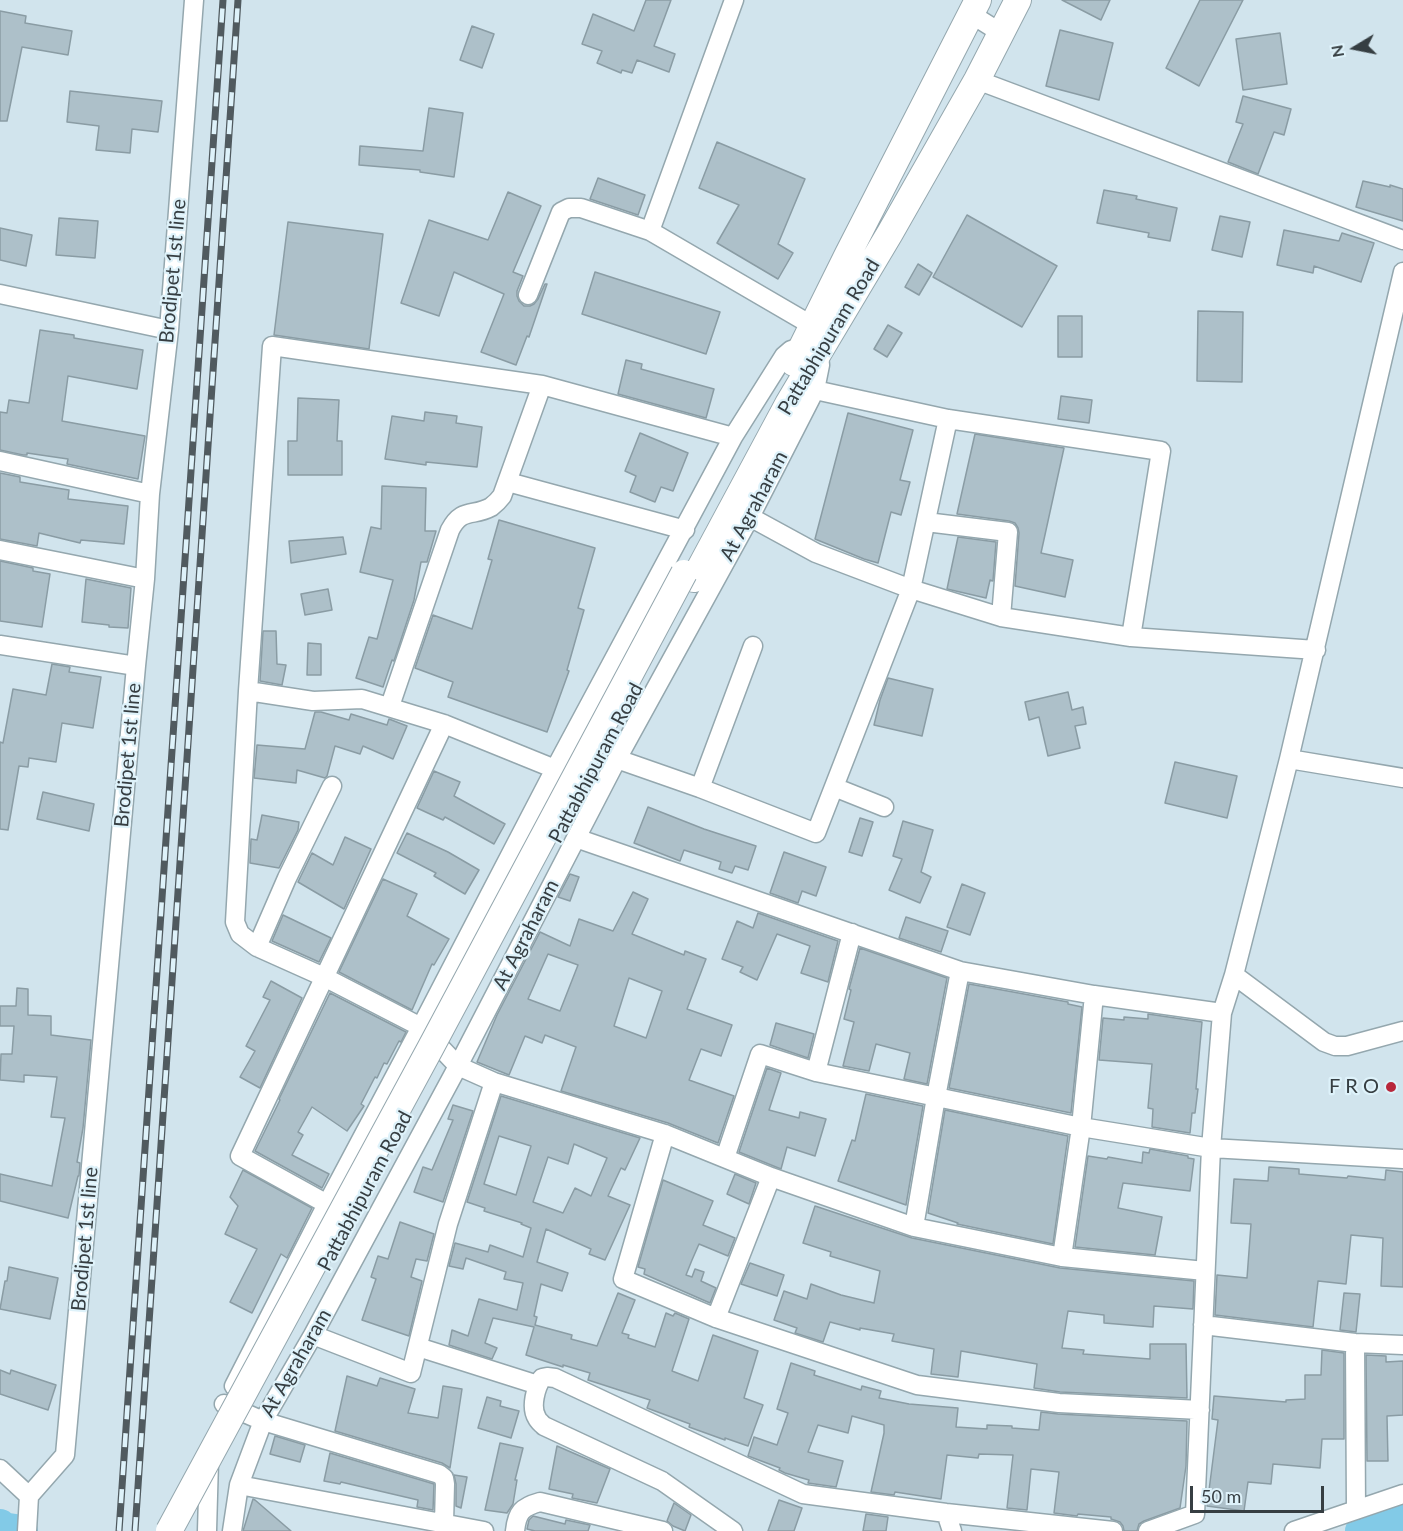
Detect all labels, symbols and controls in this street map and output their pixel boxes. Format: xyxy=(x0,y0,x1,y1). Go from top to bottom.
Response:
north arrow xyxy=(1325,18,1385,78)
text: N xyxy=(1326,44,1347,59)
street label: Brodipet 1st line xyxy=(155,198,191,344)
street label: Pattabhipuram Road xyxy=(773,255,885,419)
street label: At Agraharam xyxy=(715,447,793,565)
street label: Pattabhipuram Road xyxy=(544,679,648,847)
street label: Brodipet 1st line xyxy=(110,682,146,828)
street label: At Agraharam xyxy=(488,876,564,994)
place label: F R O xyxy=(1329,1075,1379,1099)
marker: F R O xyxy=(1384,1080,1398,1094)
street label: Pattabhipuram Road xyxy=(313,1107,417,1275)
street label: Brodipet 1st line xyxy=(67,1166,103,1312)
street label: At Agraharam xyxy=(255,1305,337,1421)
scale bar xyxy=(1193,1474,1326,1512)
text: 50 m xyxy=(1201,1485,1241,1507)

